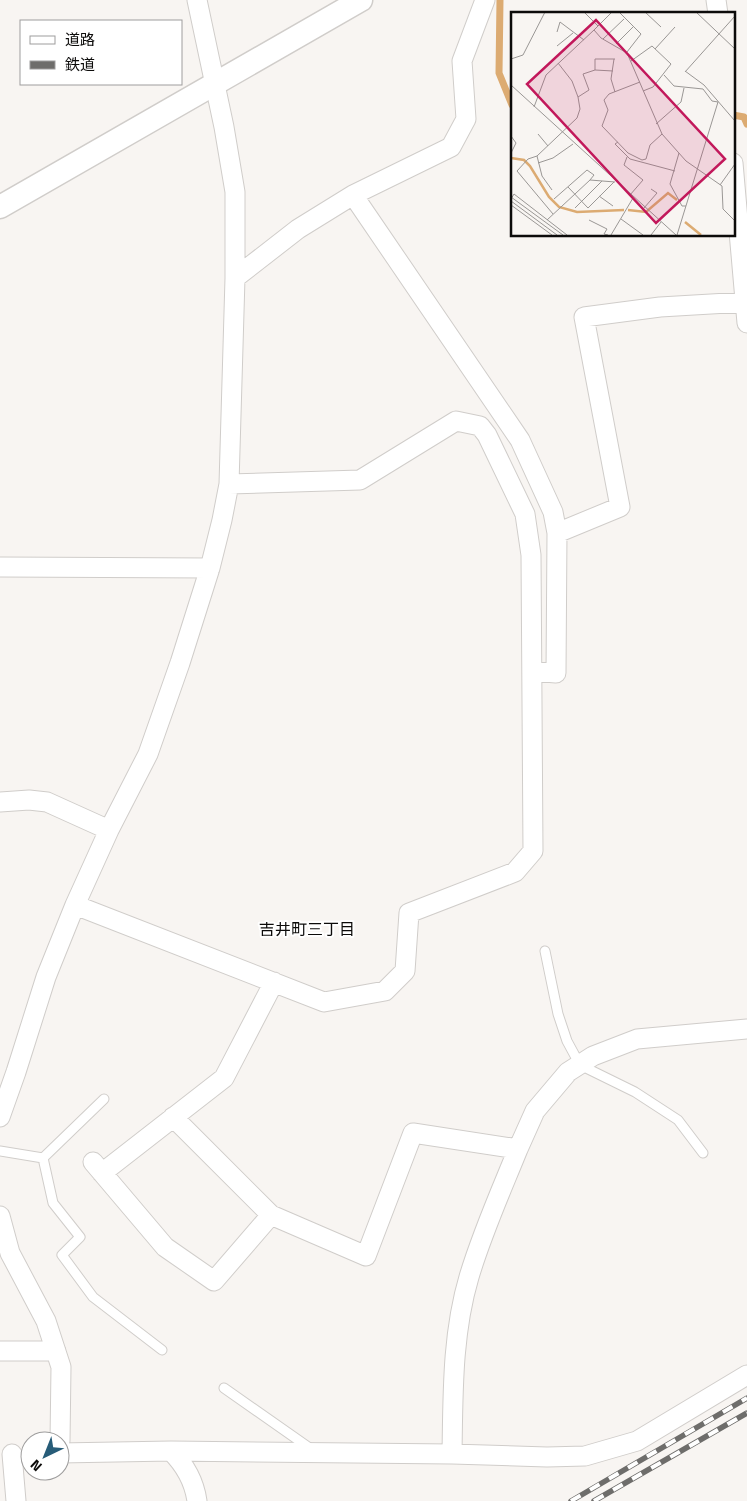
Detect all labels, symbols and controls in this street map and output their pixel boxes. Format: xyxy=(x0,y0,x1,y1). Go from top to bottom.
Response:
inset map xyxy=(511,12,734,236)
legend xyxy=(20,20,182,85)
text: 道路 xyxy=(65,28,95,51)
text: 鉄道 xyxy=(65,53,95,76)
district label: 吉井町三丁目 xyxy=(259,917,355,941)
north arrow xyxy=(20,1431,70,1481)
text: N xyxy=(25,1455,47,1477)

